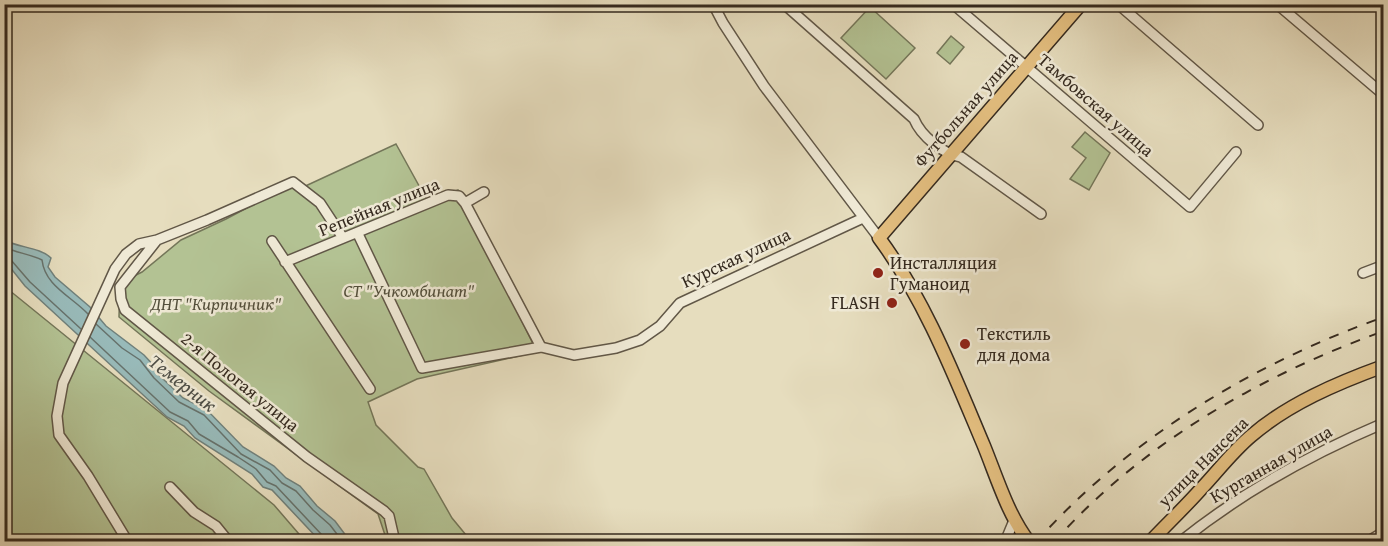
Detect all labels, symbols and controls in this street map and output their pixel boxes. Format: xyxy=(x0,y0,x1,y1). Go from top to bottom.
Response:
street label: Футбольная улица xyxy=(907,44,1024,173)
street label: Тамбовская улица xyxy=(1032,46,1161,163)
street label: Репейная улица xyxy=(314,170,444,243)
street label: Курская улица xyxy=(677,220,795,295)
place label: Инсталляция Гуманоид xyxy=(890,249,997,297)
marker: Инсталляция Гуманоид xyxy=(871,266,885,280)
park label: СТ "Учкомбинат" xyxy=(343,277,475,304)
place label: FLASH xyxy=(831,289,880,316)
park label: ДНТ "Кирпичник" xyxy=(150,290,281,317)
marker: FLASH xyxy=(885,296,899,310)
place label: Текстиль для дома xyxy=(977,320,1051,368)
street label: 2-я Пологая улица xyxy=(175,325,306,438)
marker: Текстиль для дома xyxy=(958,337,972,351)
water label: Темерник xyxy=(143,347,224,419)
street label: улица Нансена xyxy=(1150,410,1255,514)
street label: Курганная улица xyxy=(1205,417,1337,510)

